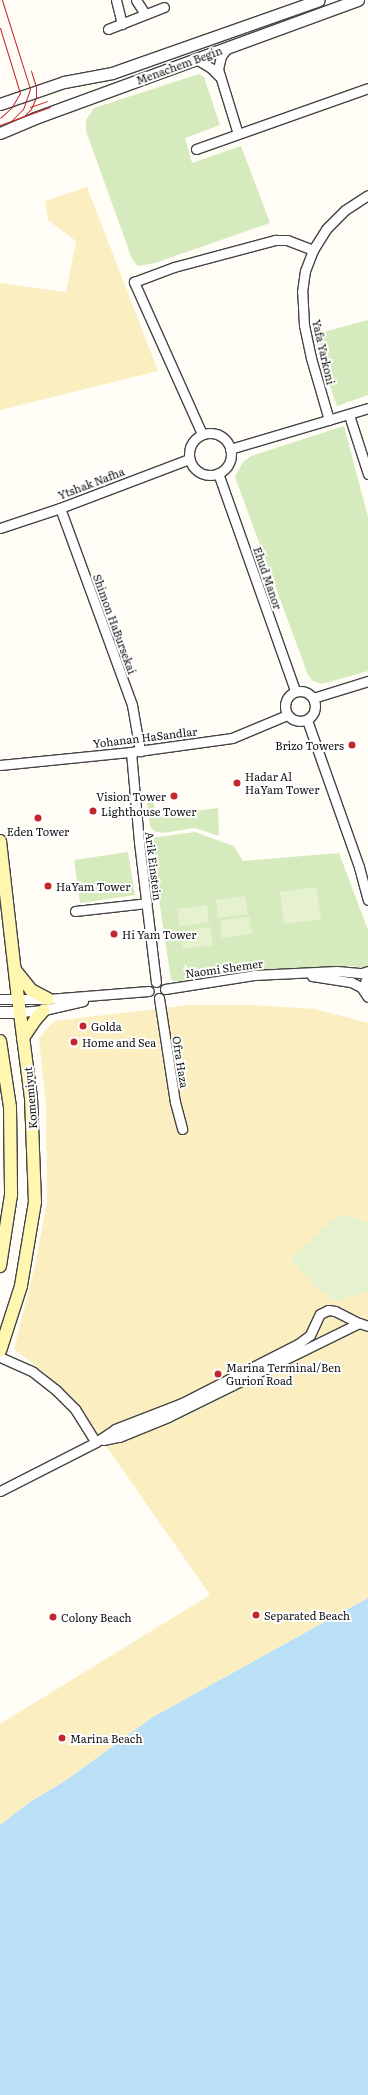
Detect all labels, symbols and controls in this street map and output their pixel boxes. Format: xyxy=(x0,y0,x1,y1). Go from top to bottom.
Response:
street label: Menachem Begin xyxy=(134,43,224,87)
street label: Yafa Yarkoni xyxy=(310,318,338,386)
street label: Ytshak Nafha xyxy=(56,464,126,502)
street label: Ehud Manor xyxy=(251,545,285,611)
street label: Shimon HaBursekai xyxy=(91,572,139,676)
street label: Yohanan HaSandlar xyxy=(92,724,198,750)
place label: Brizo Towers xyxy=(275,738,344,752)
marker: Brizo Towers xyxy=(347,740,357,750)
place label: Hadar Al HaYam Tower xyxy=(245,770,319,796)
marker: Hadar Al HaYam Tower xyxy=(232,778,242,788)
place label: Vision Tower xyxy=(96,789,166,803)
marker: Vision Tower xyxy=(169,791,179,801)
place label: Lighthouse Tower xyxy=(101,804,196,818)
marker: Lighthouse Tower xyxy=(88,806,98,816)
marker: Eden Tower xyxy=(33,813,43,823)
place label: Eden Tower xyxy=(7,824,69,838)
street label: Arik Einstein xyxy=(143,831,165,901)
place label: HaYam Tower xyxy=(56,879,130,893)
marker: HaYam Tower xyxy=(43,881,53,891)
place label: Hi Yam Tower xyxy=(122,927,196,941)
marker: Hi Yam Tower xyxy=(109,929,119,939)
street label: Naomi Shemer xyxy=(184,956,264,980)
place label: Golda xyxy=(91,1019,122,1033)
marker: Golda xyxy=(78,1021,88,1031)
place label: Home and Sea xyxy=(82,1035,156,1049)
street label: Ofra Haza xyxy=(170,1035,192,1089)
marker: Home and Sea xyxy=(69,1037,79,1047)
street label: Komemiyut xyxy=(21,1067,39,1129)
place label: Marina Terminal/Ben Gurion Road xyxy=(226,1361,341,1387)
marker: Marina Terminal/Ben Gurion Road xyxy=(213,1369,223,1379)
place label: Separated Beach xyxy=(264,1608,350,1622)
place label: Colony Beach xyxy=(61,1610,132,1624)
marker: Separated Beach xyxy=(251,1610,261,1620)
marker: Colony Beach xyxy=(48,1612,58,1622)
place label: Marina Beach xyxy=(70,1731,142,1745)
marker: Marina Beach xyxy=(57,1733,67,1743)

